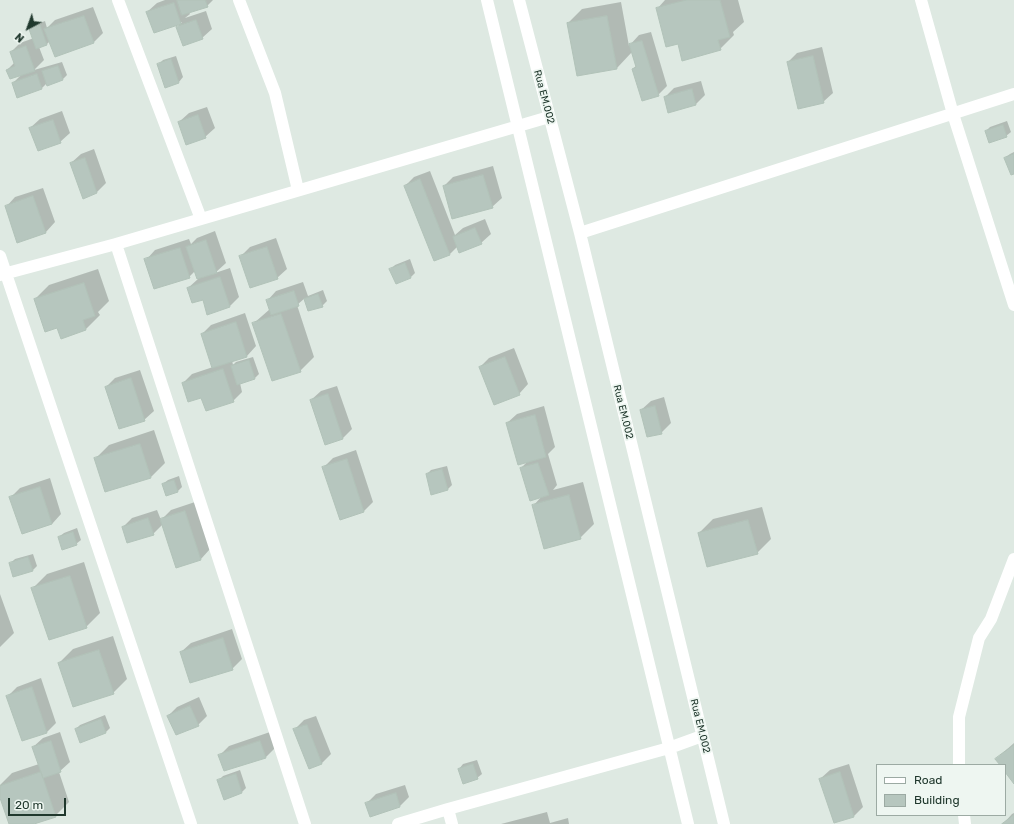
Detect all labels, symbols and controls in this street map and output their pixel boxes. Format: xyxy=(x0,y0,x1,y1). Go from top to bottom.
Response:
north arrow xyxy=(8,8,48,48)
text: N xyxy=(13,30,27,45)
street label: Rua EM.002 xyxy=(531,69,557,125)
street label: Rua EM.002 xyxy=(610,384,636,440)
street label: Rua EM.002 xyxy=(687,698,713,754)
legend xyxy=(876,764,1006,816)
text: Road xyxy=(914,773,942,787)
scale bar xyxy=(10,790,68,816)
text: Building xyxy=(914,793,960,807)
text: 20 m xyxy=(15,798,43,812)

